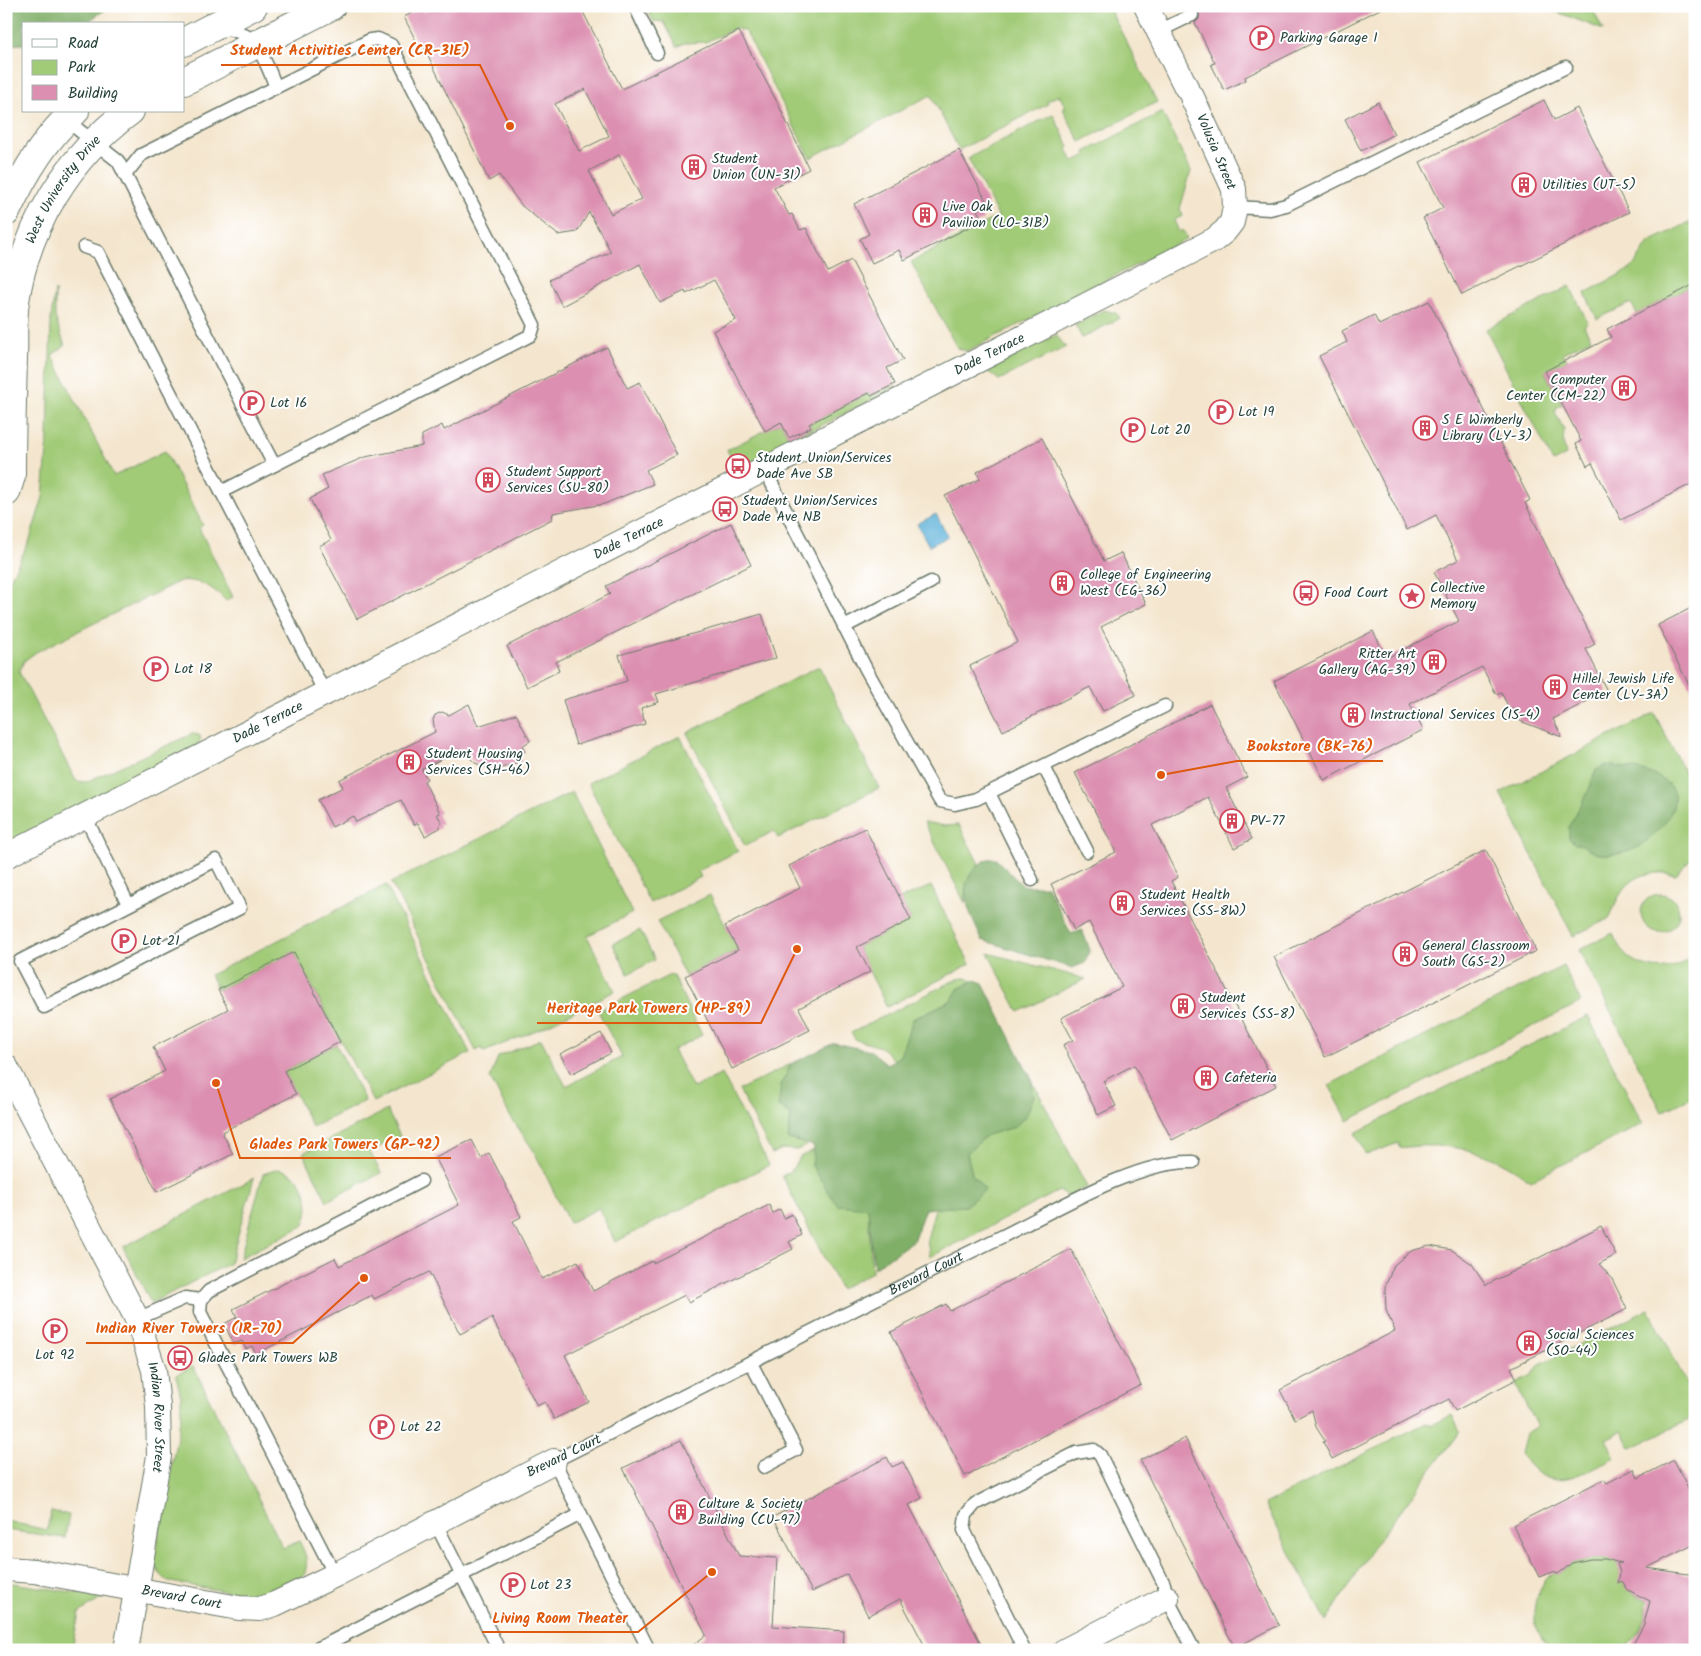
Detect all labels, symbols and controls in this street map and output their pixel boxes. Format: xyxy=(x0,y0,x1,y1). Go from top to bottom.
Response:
legend xyxy=(22,22,185,112)
parking icon: Parking Garage I xyxy=(1249,25,1275,51)
place label: Parking Garage I xyxy=(1280,27,1378,49)
text: Road xyxy=(68,32,99,56)
callout: Student Activities Center (CR-31E) xyxy=(221,35,480,65)
text: Student Activities Center (CR-31E) xyxy=(230,39,470,63)
text: Park xyxy=(68,56,96,80)
text: Building xyxy=(68,82,118,106)
street label: Volusia Street xyxy=(1190,110,1242,194)
street label: West University Drive xyxy=(20,130,107,247)
place label: Student Union (UN-31) xyxy=(712,148,801,186)
building icon: Student Union (UN-31) xyxy=(681,154,707,180)
building icon: Utilities (UT-5) xyxy=(1511,172,1537,198)
place label: Utilities (UT-5) xyxy=(1542,174,1636,196)
place label: Live Oak Pavilion (LO-31B) xyxy=(942,196,1049,234)
building icon: Live Oak Pavilion (LO-31B) xyxy=(912,202,938,228)
street label: Dade Terrace xyxy=(950,327,1029,382)
place label: Computer Center (CM-22) xyxy=(1506,369,1607,407)
building icon: Computer Center (CM-22) xyxy=(1611,375,1637,401)
parking icon: Lot 16 xyxy=(239,390,265,416)
place label: Lot 16 xyxy=(270,392,307,414)
parking icon: Lot 19 xyxy=(1208,399,1234,425)
place label: Lot 19 xyxy=(1238,401,1274,423)
place label: S E Wimberly Library (LY-3) xyxy=(1442,409,1532,447)
building icon: S E Wimberly Library (LY-3) xyxy=(1412,415,1438,441)
parking icon: Lot 20 xyxy=(1120,417,1146,443)
place label: Lot 20 xyxy=(1150,419,1190,441)
place label: Student Union/Services Dade Ave SB xyxy=(756,447,891,485)
bus stop icon: Student Union/Services Dade Ave SB xyxy=(725,453,751,479)
place label: Student Support Services (SU-80) xyxy=(506,461,609,499)
building icon: Student Support Services (SU-80) xyxy=(475,467,501,493)
place label: Student Union/Services Dade Ave NB xyxy=(742,490,877,528)
bus stop icon: Student Union/Services Dade Ave NB xyxy=(712,496,738,522)
street label: Dade Terrace xyxy=(590,511,669,566)
place label: College of Engineering West (EG-36) xyxy=(1080,564,1211,602)
building icon: College of Engineering West (EG-36) xyxy=(1049,570,1075,596)
place label: Collective Memory xyxy=(1430,577,1486,615)
bus stop icon: Food Court xyxy=(1293,580,1319,606)
place label: Food Court xyxy=(1324,582,1389,604)
place icon: Collective Memory xyxy=(1399,583,1425,609)
place label: Ritter Art Gallery (AG-39) xyxy=(1319,643,1417,681)
building icon: Ritter Art Gallery (AG-39) xyxy=(1421,649,1447,675)
parking icon: Lot 18 xyxy=(143,656,169,682)
place label: Lot 18 xyxy=(174,658,212,680)
place label: Hillel Jewish Life Center (LY-3A) xyxy=(1572,668,1675,706)
building icon: Hillel Jewish Life Center (LY-3A) xyxy=(1542,674,1568,700)
street label: Dade Terrace xyxy=(229,695,308,750)
building icon: Instructional Services (IS-4) xyxy=(1340,702,1366,728)
place label: Instructional Services (IS-4) xyxy=(1370,704,1540,726)
callout: Bookstore (BK-76) xyxy=(1237,731,1383,761)
text: Bookstore (BK-76) xyxy=(1247,735,1373,759)
place label: Student Housing Services (SH-46) xyxy=(426,743,530,781)
building icon: Student Housing Services (SH-46) xyxy=(396,749,422,775)
building icon: PV-77 xyxy=(1219,808,1245,834)
place label: PV-77 xyxy=(1250,810,1285,832)
place label: Student Health Services (SS-8W) xyxy=(1140,884,1246,922)
building icon: Student Health Services (SS-8W) xyxy=(1109,890,1135,916)
parking icon: Lot 21 xyxy=(111,928,137,954)
place label: Lot 21 xyxy=(142,930,180,952)
place label: General Classroom South (GS-2) xyxy=(1422,935,1530,973)
building icon: General Classroom South (GS-2) xyxy=(1392,941,1418,967)
place label: Student Services (SS-8) xyxy=(1200,987,1295,1025)
callout: Heritage Park Towers (HP-89) xyxy=(537,993,761,1023)
building icon: Student Services (SS-8) xyxy=(1170,993,1196,1019)
text: Heritage Park Towers (HP-89) xyxy=(547,997,751,1021)
building icon: Cafeteria xyxy=(1193,1065,1219,1091)
place label: Cafeteria xyxy=(1224,1067,1277,1089)
callout: Glades Park Towers (GP-92) xyxy=(240,1128,451,1158)
text: Glades Park Towers (GP-92) xyxy=(249,1133,441,1157)
street label: Brevard Court xyxy=(885,1246,968,1302)
callout: Indian River Towers (IR-70) xyxy=(86,1313,293,1343)
text: Indian River Towers (IR-70) xyxy=(95,1317,283,1341)
parking icon: Lot 92 xyxy=(42,1318,68,1344)
place label: Social Sciences (SO-44) xyxy=(1546,1324,1634,1362)
building icon: Social Sciences (SO-44) xyxy=(1516,1330,1542,1356)
place label: Lot 92 xyxy=(35,1344,75,1366)
bus stop icon: Glades Park Towers WB xyxy=(167,1345,193,1371)
place label: Glades Park Towers WB xyxy=(198,1347,338,1369)
street label: Indian River Street xyxy=(141,1358,170,1475)
parking icon: Lot 22 xyxy=(369,1414,395,1440)
place label: Lot 22 xyxy=(400,1416,441,1438)
street label: Brevard Court xyxy=(523,1428,606,1484)
place label: Culture & Society Building (CU-97) xyxy=(698,1493,803,1531)
building icon: Culture & Society Building (CU-97) xyxy=(668,1499,694,1525)
parking icon: Lot 23 xyxy=(500,1572,526,1598)
place label: Lot 23 xyxy=(530,1574,571,1596)
street label: Brevard Court xyxy=(140,1580,224,1616)
callout: Living Room Theater xyxy=(482,1602,638,1632)
text: Living Room Theater xyxy=(492,1607,628,1631)

